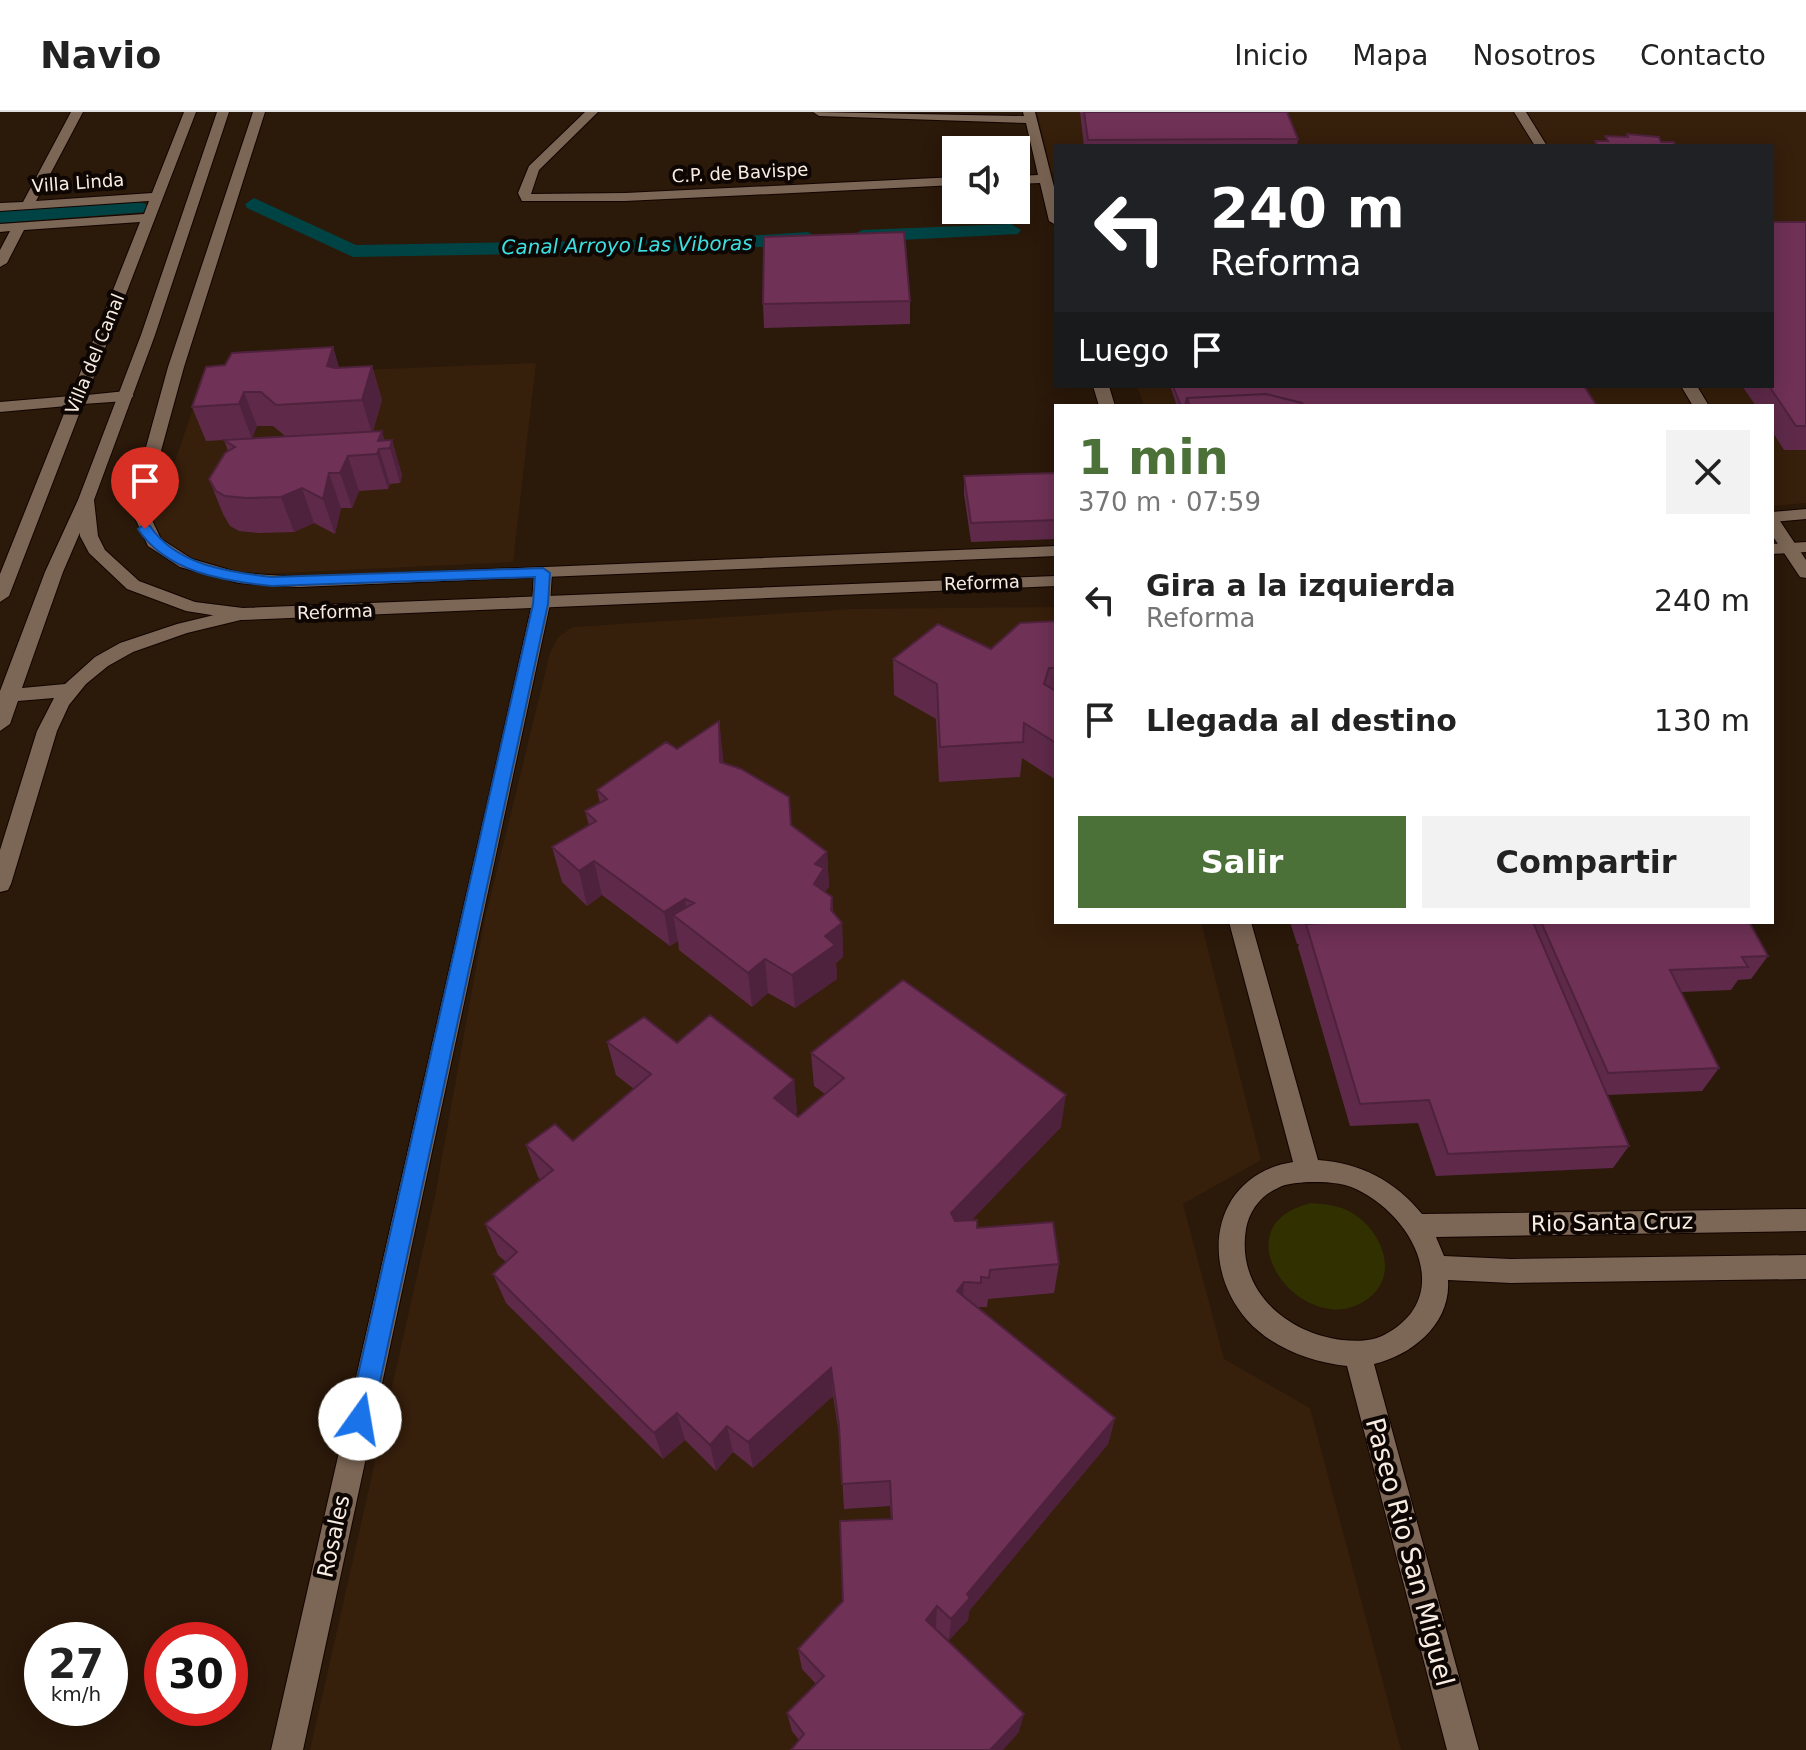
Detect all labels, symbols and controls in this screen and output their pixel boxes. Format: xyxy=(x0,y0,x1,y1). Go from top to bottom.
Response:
text: Navio xyxy=(40,33,161,77)
text: Inicio xyxy=(1234,39,1308,72)
text: Mapa xyxy=(1352,39,1429,72)
text: Nosotros xyxy=(1473,39,1596,72)
text: Contacto xyxy=(1640,39,1766,72)
map controls xyxy=(942,136,1030,224)
button: sound xyxy=(942,136,1030,224)
street label: C.P. de Bavispe xyxy=(671,158,809,187)
street label: Villa Linda xyxy=(31,169,125,196)
text: 240 m xyxy=(1210,175,1405,240)
icon: left xyxy=(1078,176,1182,280)
water label: Canal Arroyo Las Viboras xyxy=(501,231,753,259)
text: Reforma xyxy=(1210,242,1362,283)
street label: Villa del Canal xyxy=(61,291,128,417)
icon: arrive xyxy=(1185,328,1229,372)
text: Luego xyxy=(1078,333,1169,368)
text: 1 min xyxy=(1078,429,1229,485)
button: close xyxy=(1666,430,1750,514)
pin xyxy=(111,447,179,529)
icon: arrive xyxy=(123,459,167,503)
text: 370 m · 07:59 xyxy=(1078,487,1261,517)
text: Gira a la izquierda xyxy=(1146,568,1456,603)
street label: Reforma xyxy=(944,571,1020,594)
icon: left xyxy=(1078,578,1122,622)
text: 240 m xyxy=(1654,583,1750,618)
street label: Reforma xyxy=(297,600,373,623)
text: Reforma xyxy=(1146,603,1255,633)
icon: arrive xyxy=(1078,698,1122,742)
text: Llegada al destino xyxy=(1146,703,1457,738)
text: 130 m xyxy=(1654,703,1750,738)
button: Salir xyxy=(1078,816,1406,908)
button: Compartir xyxy=(1422,816,1750,908)
street label: Rio Santa Cruz xyxy=(1531,1209,1693,1236)
position arrow xyxy=(318,1377,402,1461)
street label: Paseo Rio San Miguel xyxy=(1360,1415,1460,1689)
street label: Rosales xyxy=(313,1493,354,1580)
speed limit sign: 30 xyxy=(144,1622,248,1726)
text: 27 xyxy=(48,1641,104,1687)
text: km/h xyxy=(51,1682,101,1706)

